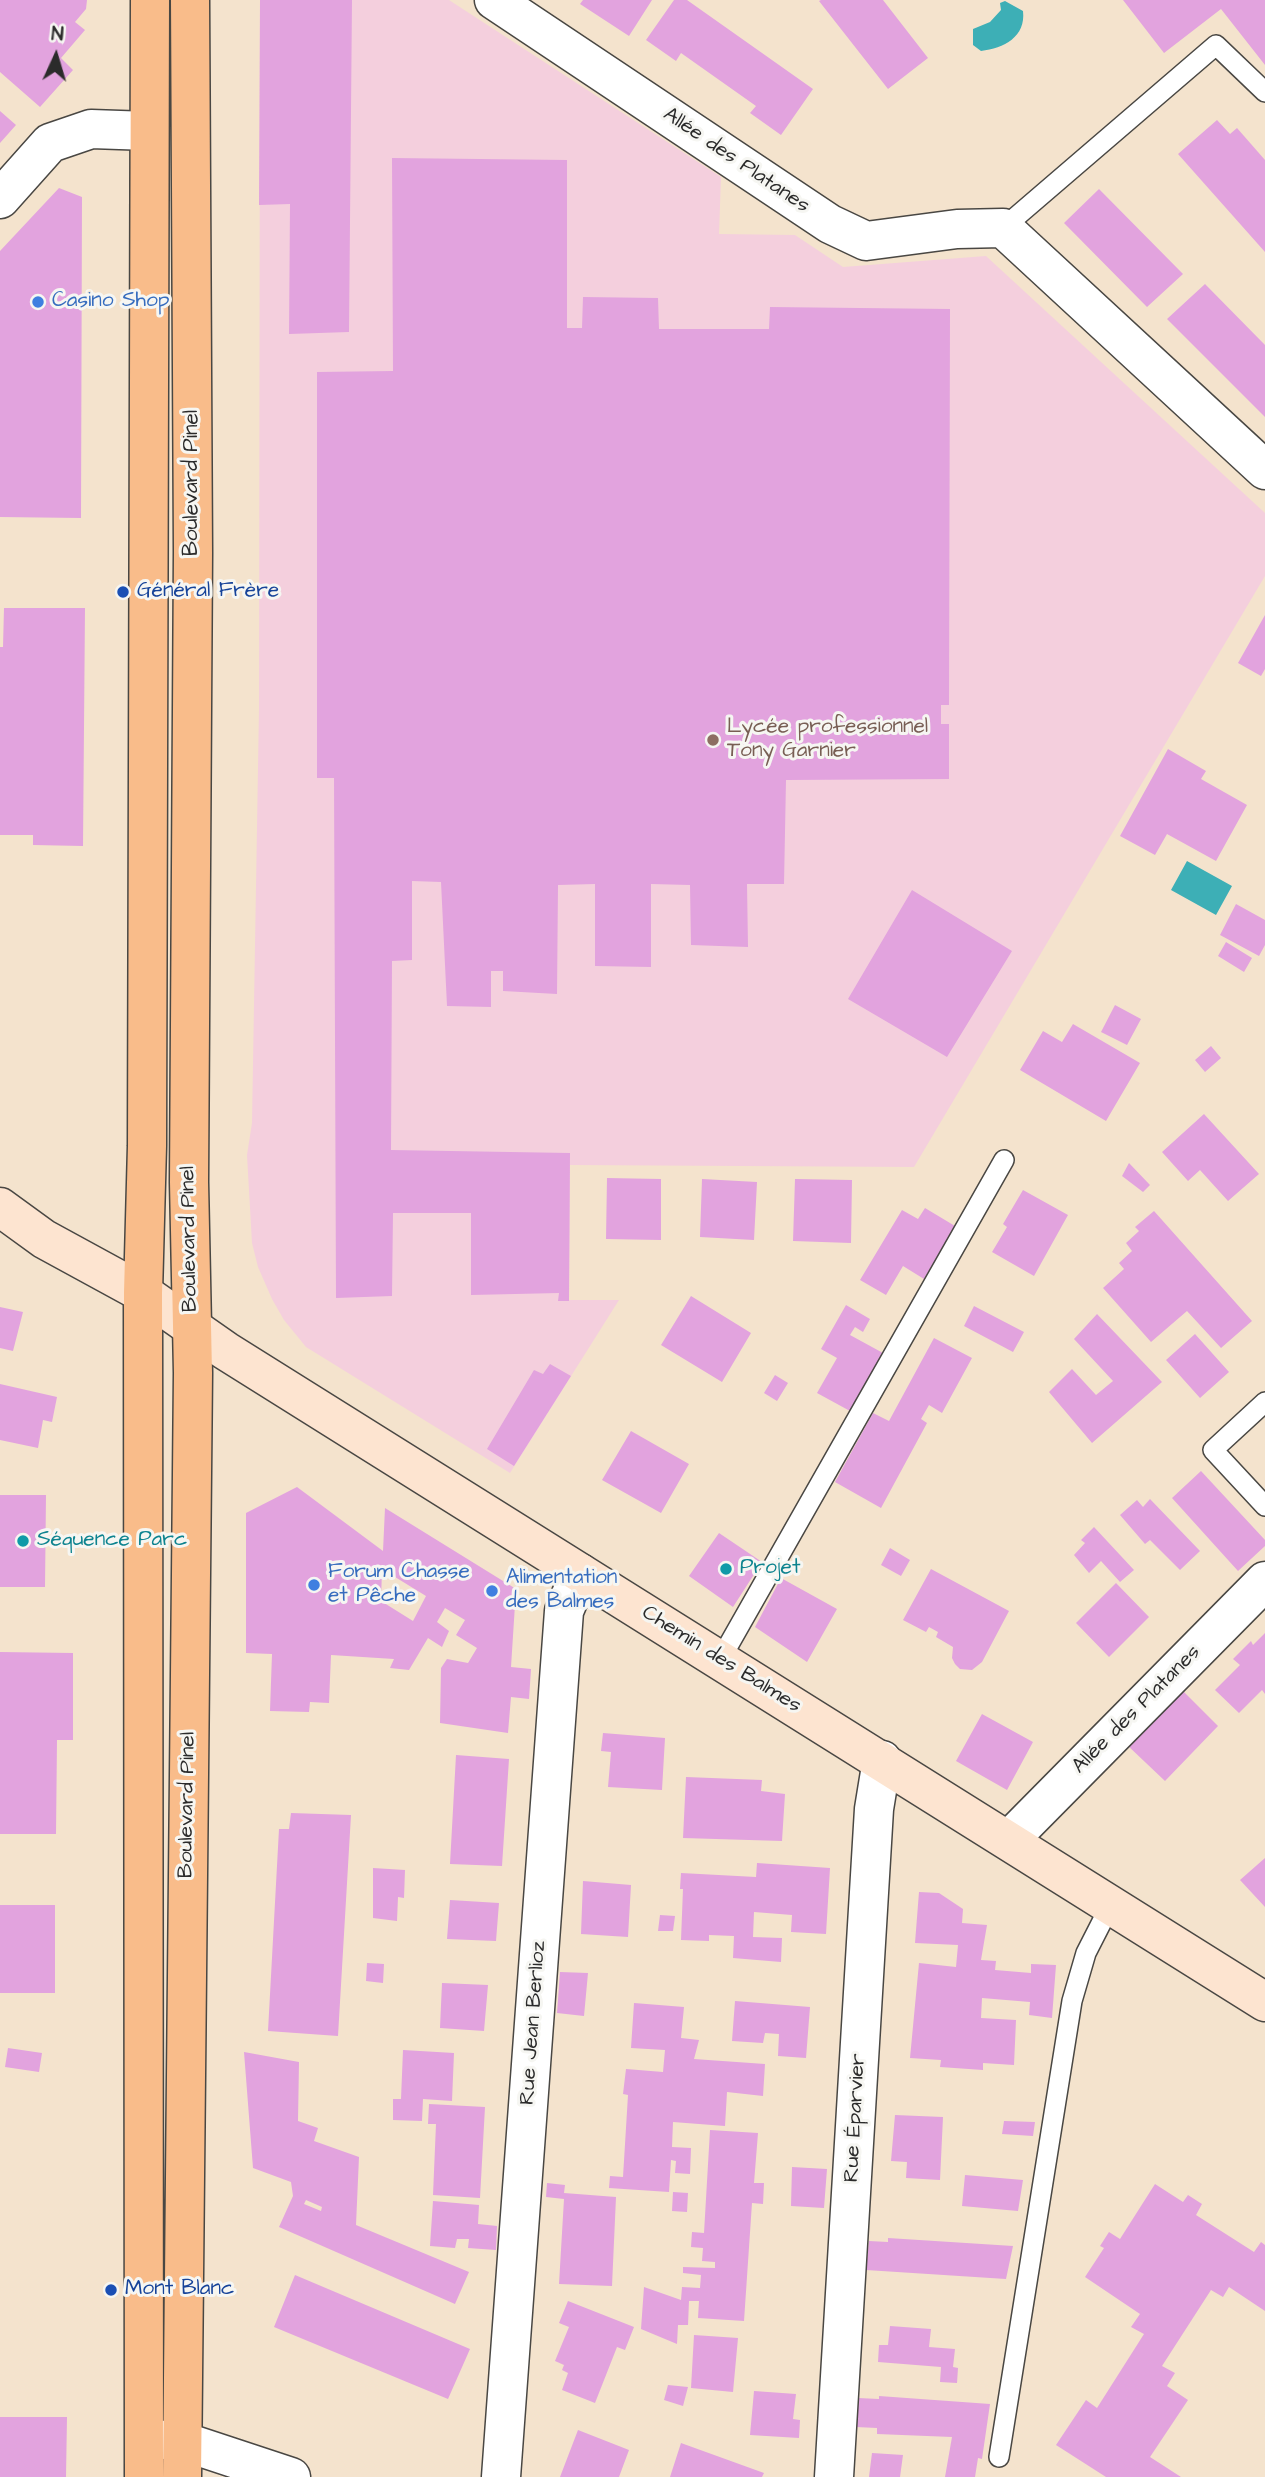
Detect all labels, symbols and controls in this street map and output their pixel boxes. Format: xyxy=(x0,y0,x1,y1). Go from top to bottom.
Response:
north arrow xyxy=(21,21,91,91)
text: N xyxy=(51,21,64,48)
street label: Allée des Platanes xyxy=(658,103,814,219)
place label: Casino Shop xyxy=(52,289,169,315)
marker: Casino Shop xyxy=(30,294,46,310)
street label: Boulevard Pinel xyxy=(180,410,206,556)
place label: Général Frère xyxy=(137,579,279,605)
marker: Général Frère xyxy=(115,584,131,600)
place label: Lycée professionnel Tony Garnier xyxy=(727,715,928,765)
marker: Lycée professionnel Tony Garnier xyxy=(705,732,721,748)
street label: Boulevard Pinel xyxy=(176,1166,204,1312)
place label: Séquence Parc xyxy=(37,1528,187,1554)
marker: Séquence Parc xyxy=(15,1533,31,1549)
place label: Projet xyxy=(740,1556,800,1582)
place label: Forum Chasse et Pêche xyxy=(328,1560,470,1610)
marker: Projet xyxy=(718,1561,734,1577)
place label: Alimentation des Balmes xyxy=(506,1566,617,1616)
marker: Forum Chasse et Pêche xyxy=(306,1577,322,1593)
marker: Alimentation des Balmes xyxy=(484,1583,500,1599)
street label: Chemin des Balmes xyxy=(637,1601,805,1719)
street label: Allée des Platanes xyxy=(1068,1641,1206,1779)
street label: Boulevard Pinel xyxy=(174,1732,202,1878)
street label: Rue Jean Berlioz xyxy=(516,1940,552,2106)
street label: Rue Éparvier xyxy=(840,2053,872,2183)
place label: Mont Blanc xyxy=(125,2277,234,2303)
marker: Mont Blanc xyxy=(103,2282,119,2298)

